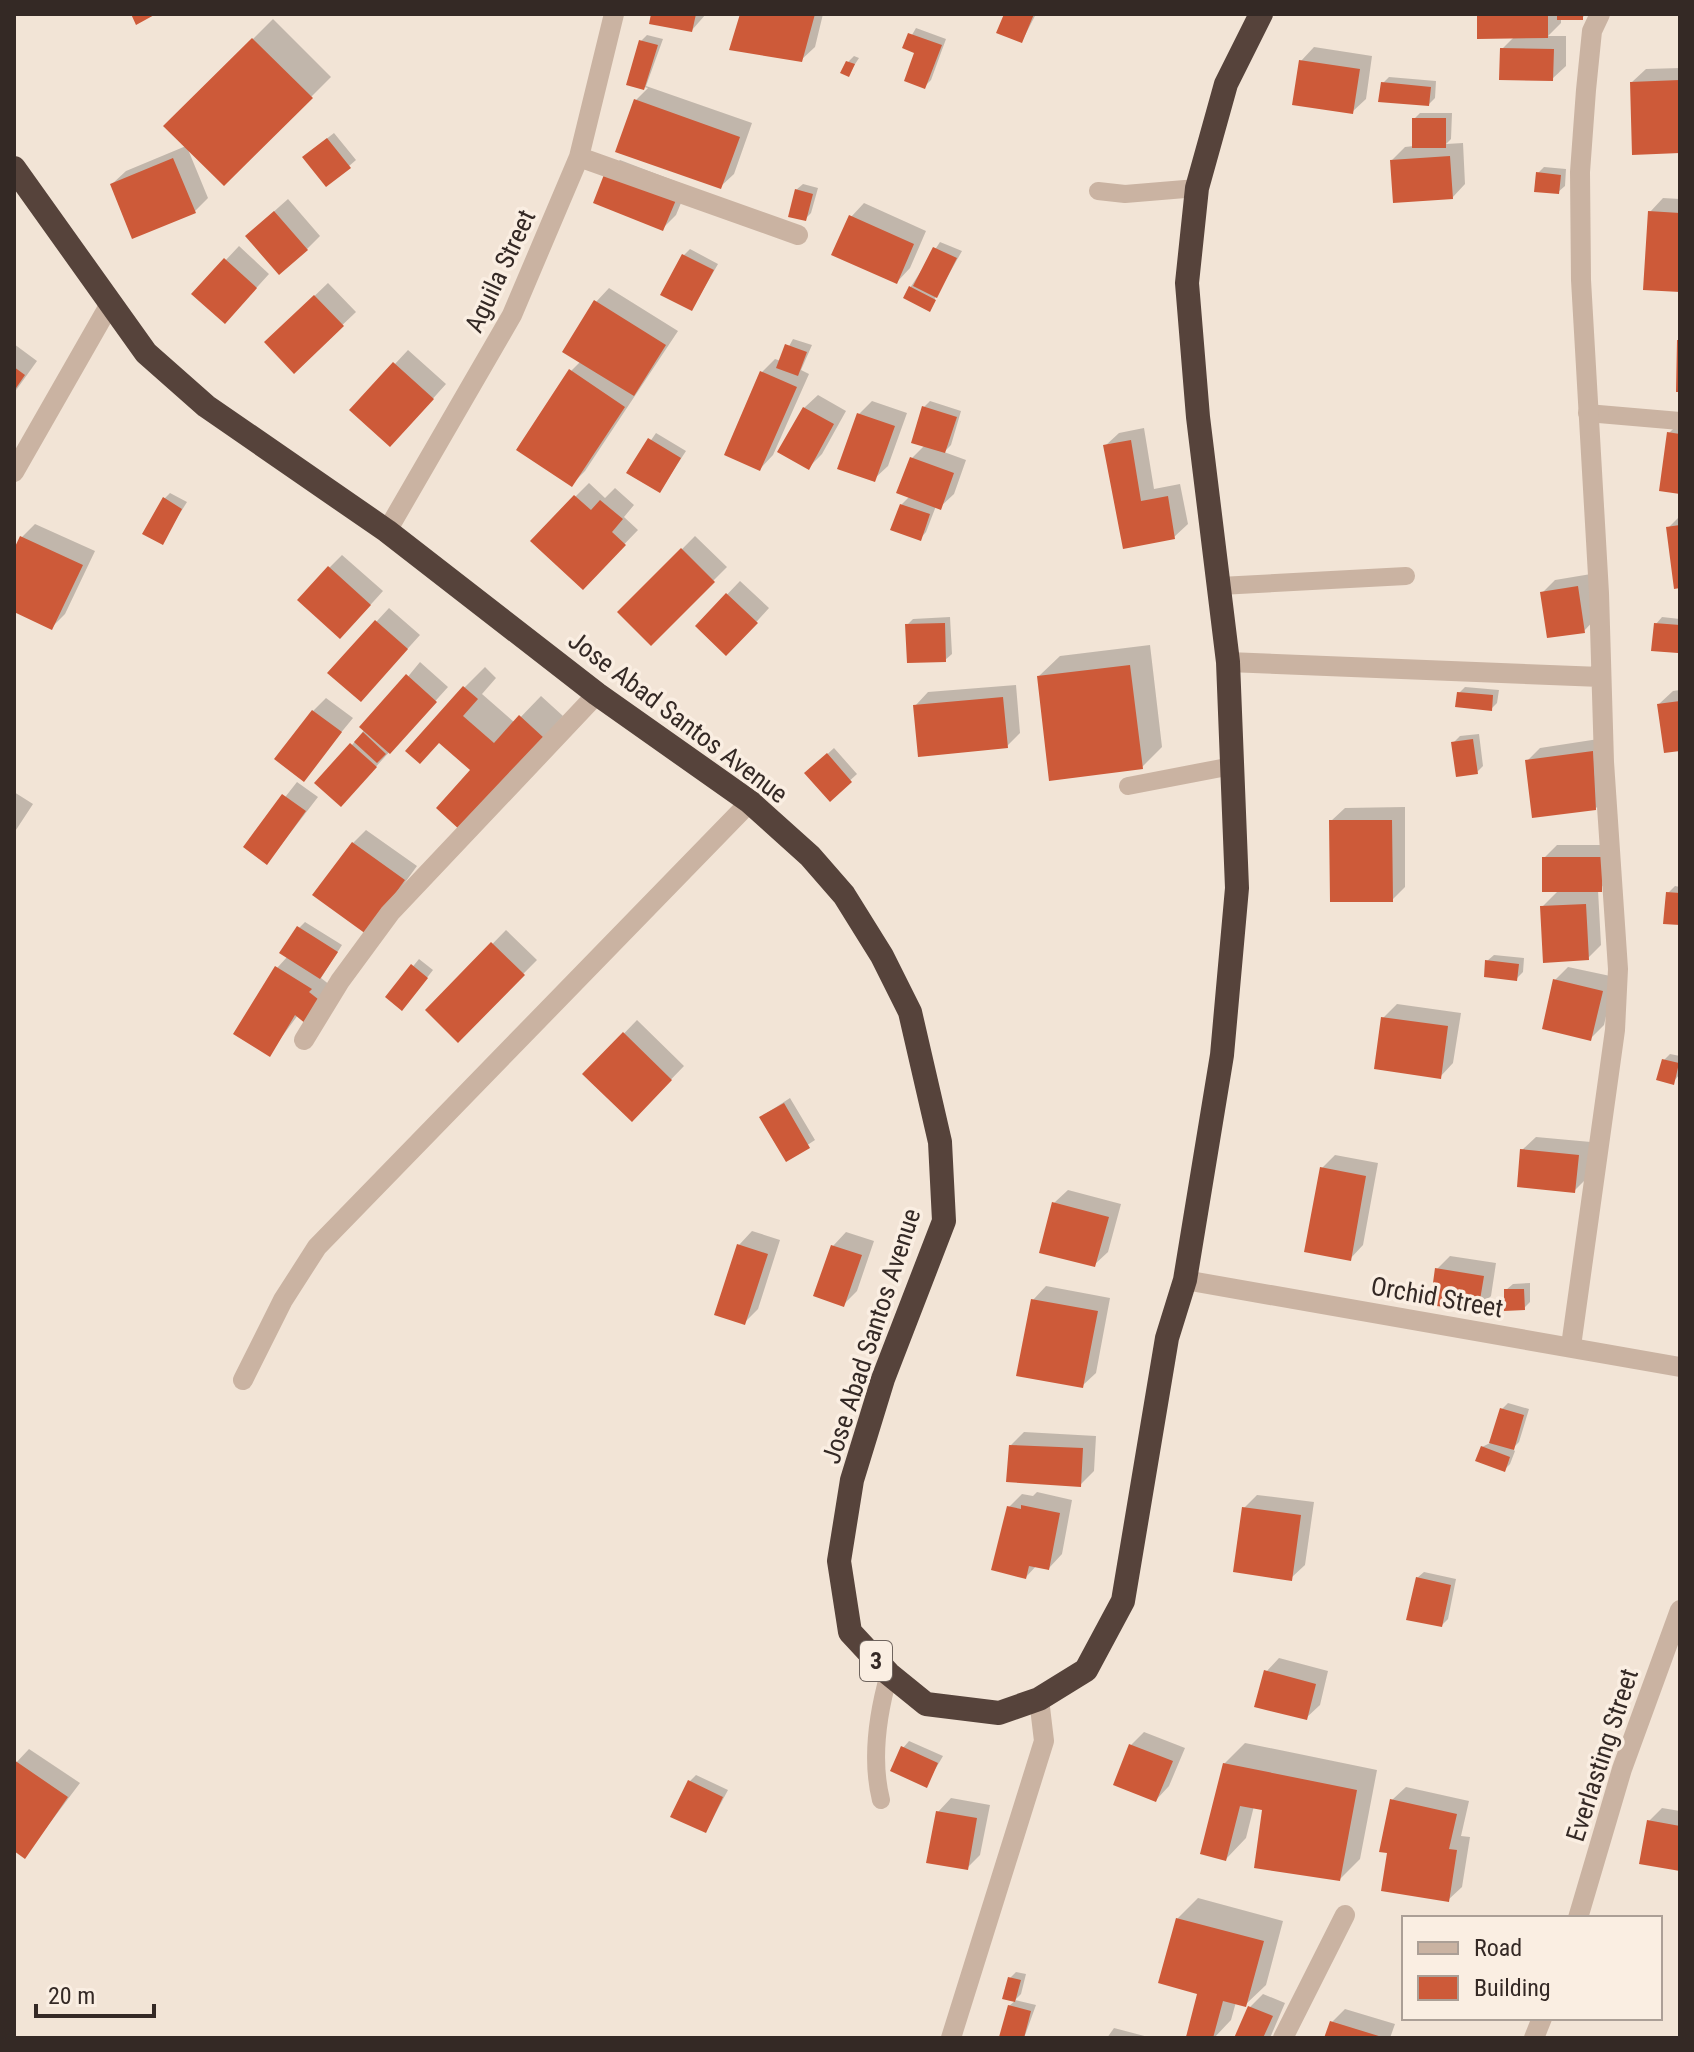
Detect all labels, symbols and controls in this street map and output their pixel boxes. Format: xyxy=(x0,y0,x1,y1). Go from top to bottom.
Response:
street label: Aguila Street xyxy=(459,205,541,337)
street label: Jose Abad Santos Avenue xyxy=(563,625,793,809)
street label: Jose Abad Santos Avenue xyxy=(816,1205,926,1467)
street label: Orchid Street xyxy=(1369,1271,1505,1323)
road number: 3 xyxy=(860,1641,892,1681)
street label: Everlasting Street xyxy=(1560,1665,1644,1845)
legend xyxy=(1402,1916,1662,2020)
text: Road xyxy=(1474,1934,1522,1962)
scale bar xyxy=(36,1968,154,2018)
text: Building xyxy=(1474,1974,1551,2002)
text: 20 m xyxy=(48,1982,95,2010)

